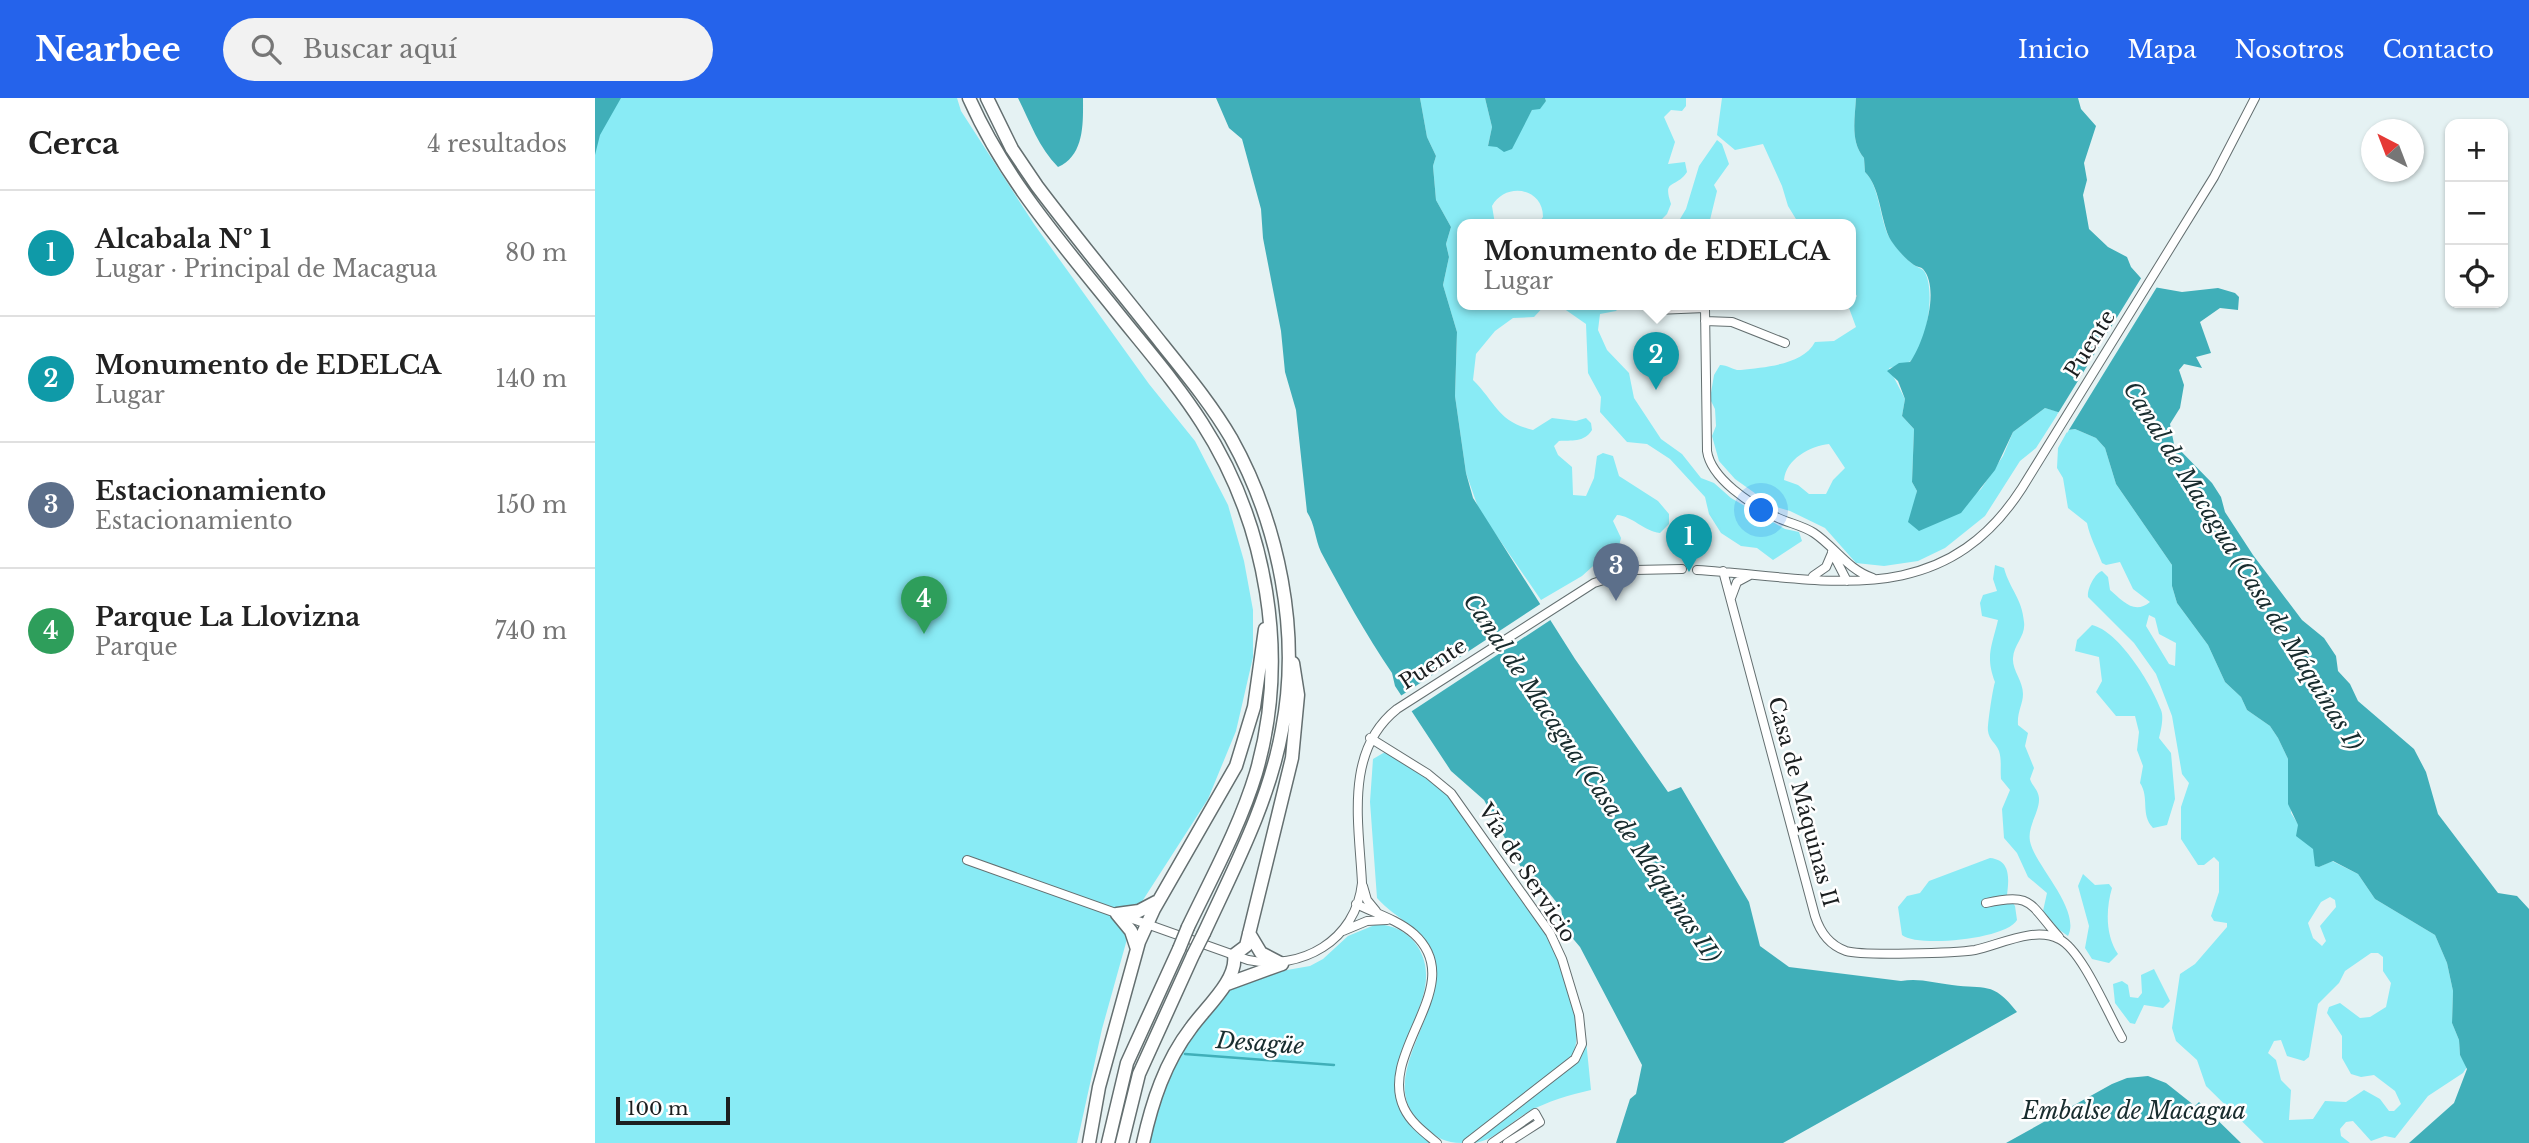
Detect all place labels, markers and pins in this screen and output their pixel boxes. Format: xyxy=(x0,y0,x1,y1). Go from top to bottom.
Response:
pin: 2 xyxy=(1633,332,1679,390)
pin: 1 xyxy=(1666,514,1712,572)
pin: 3 xyxy=(1593,543,1639,601)
pin: 4 xyxy=(901,576,947,634)

